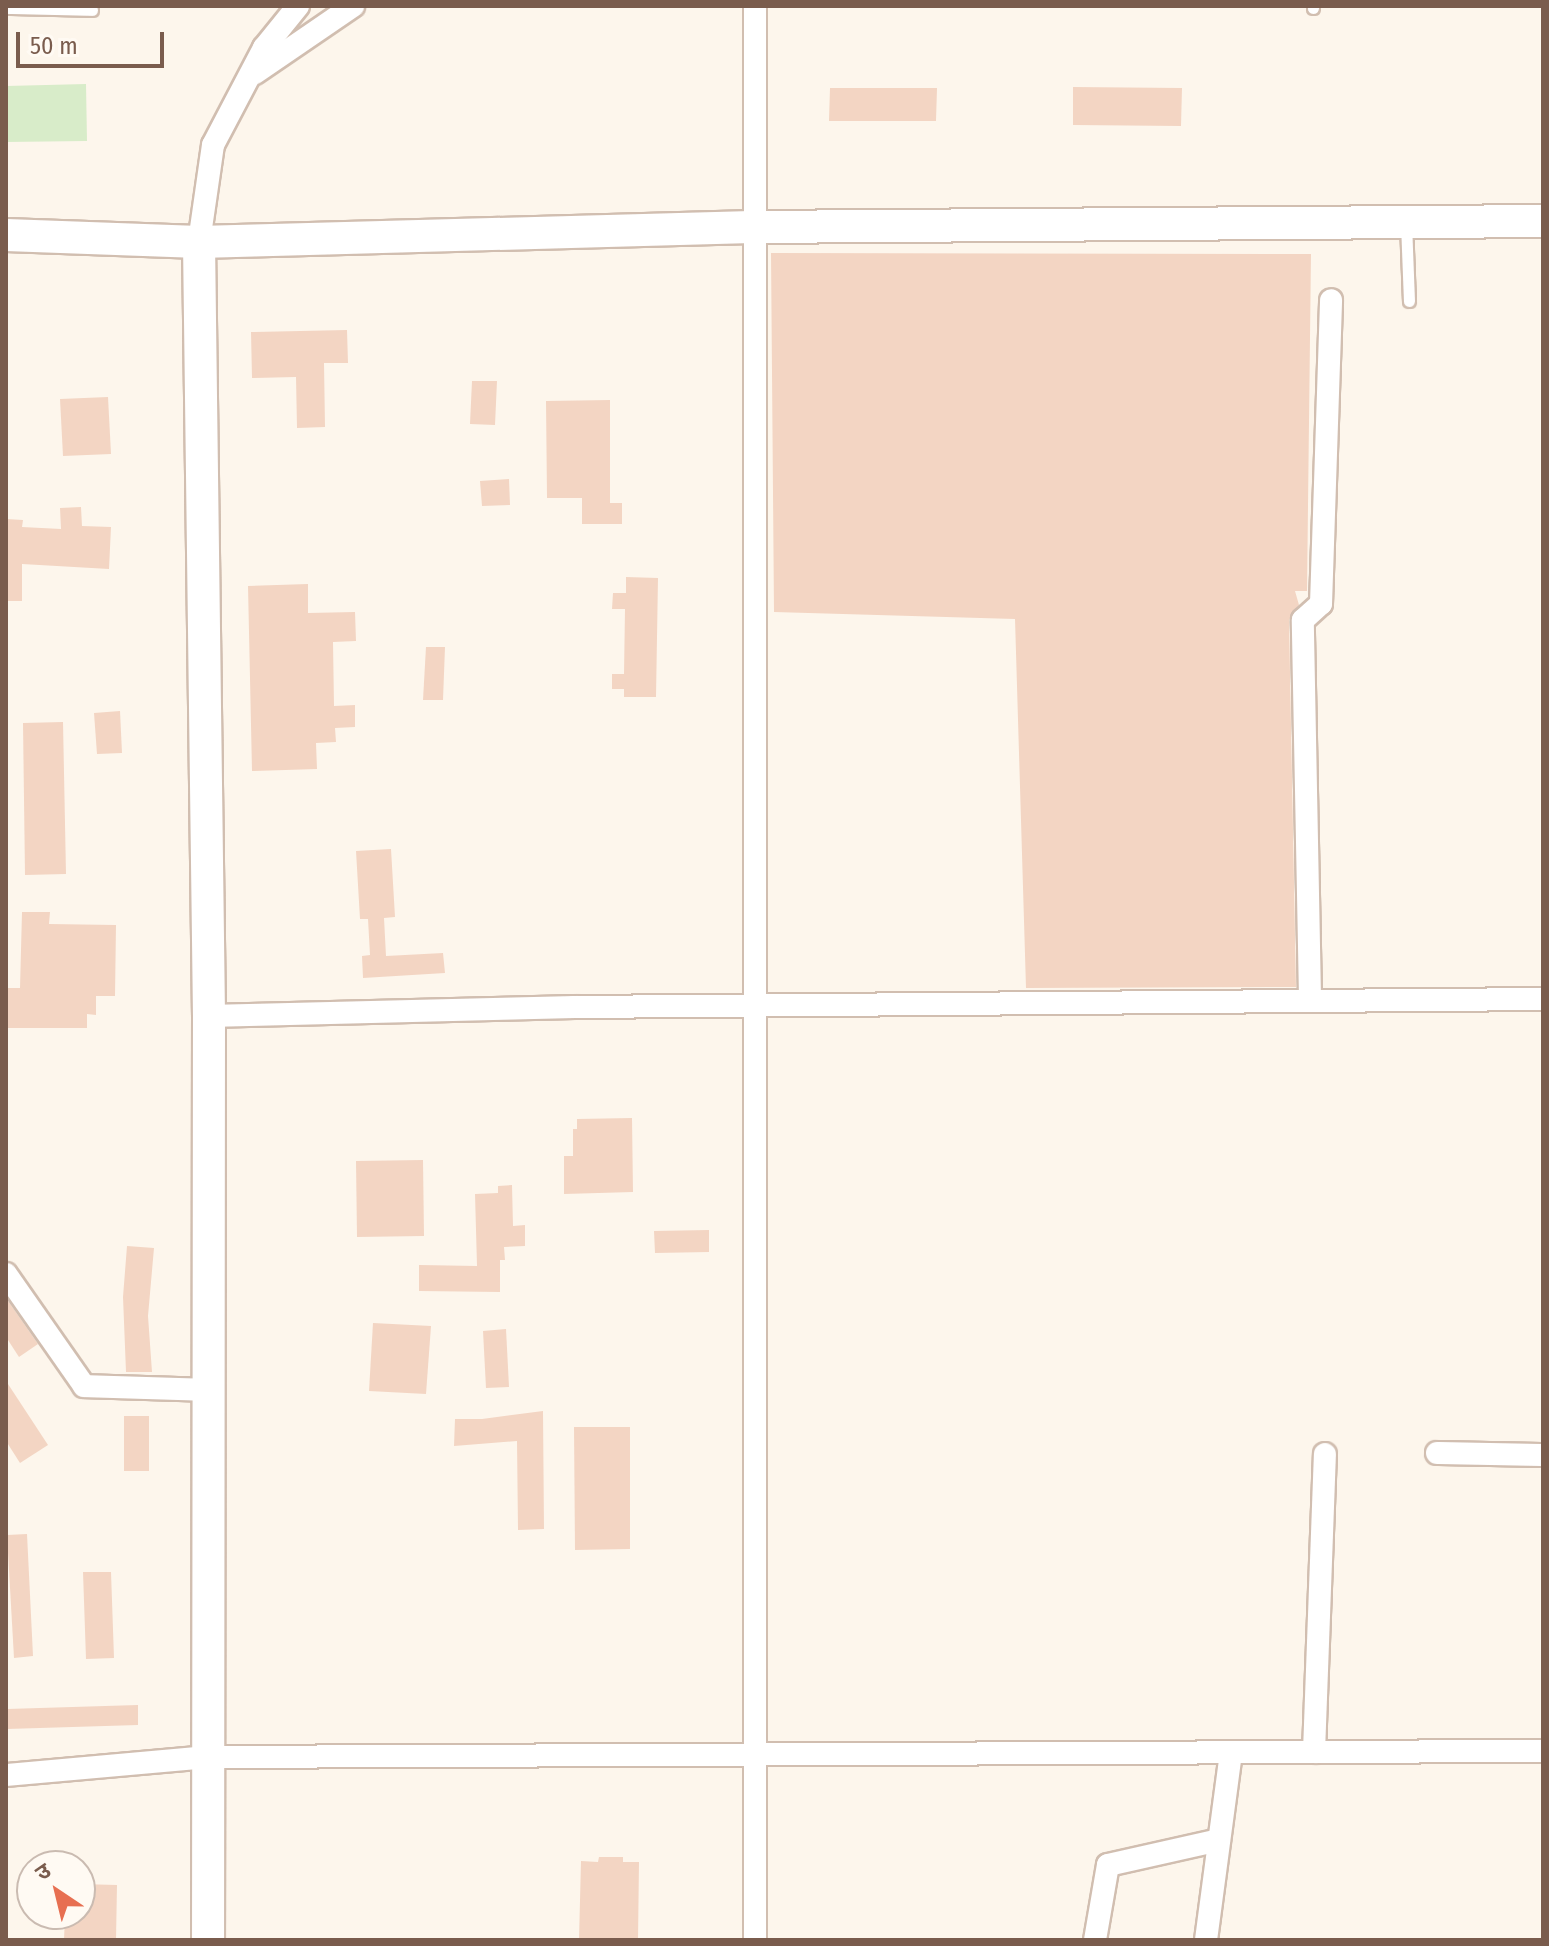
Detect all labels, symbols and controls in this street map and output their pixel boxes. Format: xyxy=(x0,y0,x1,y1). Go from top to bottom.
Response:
scale bar xyxy=(20,16,168,66)
text: 50 m xyxy=(30,32,78,60)
north arrow xyxy=(16,1850,96,1930)
text: उ xyxy=(30,1857,56,1886)

